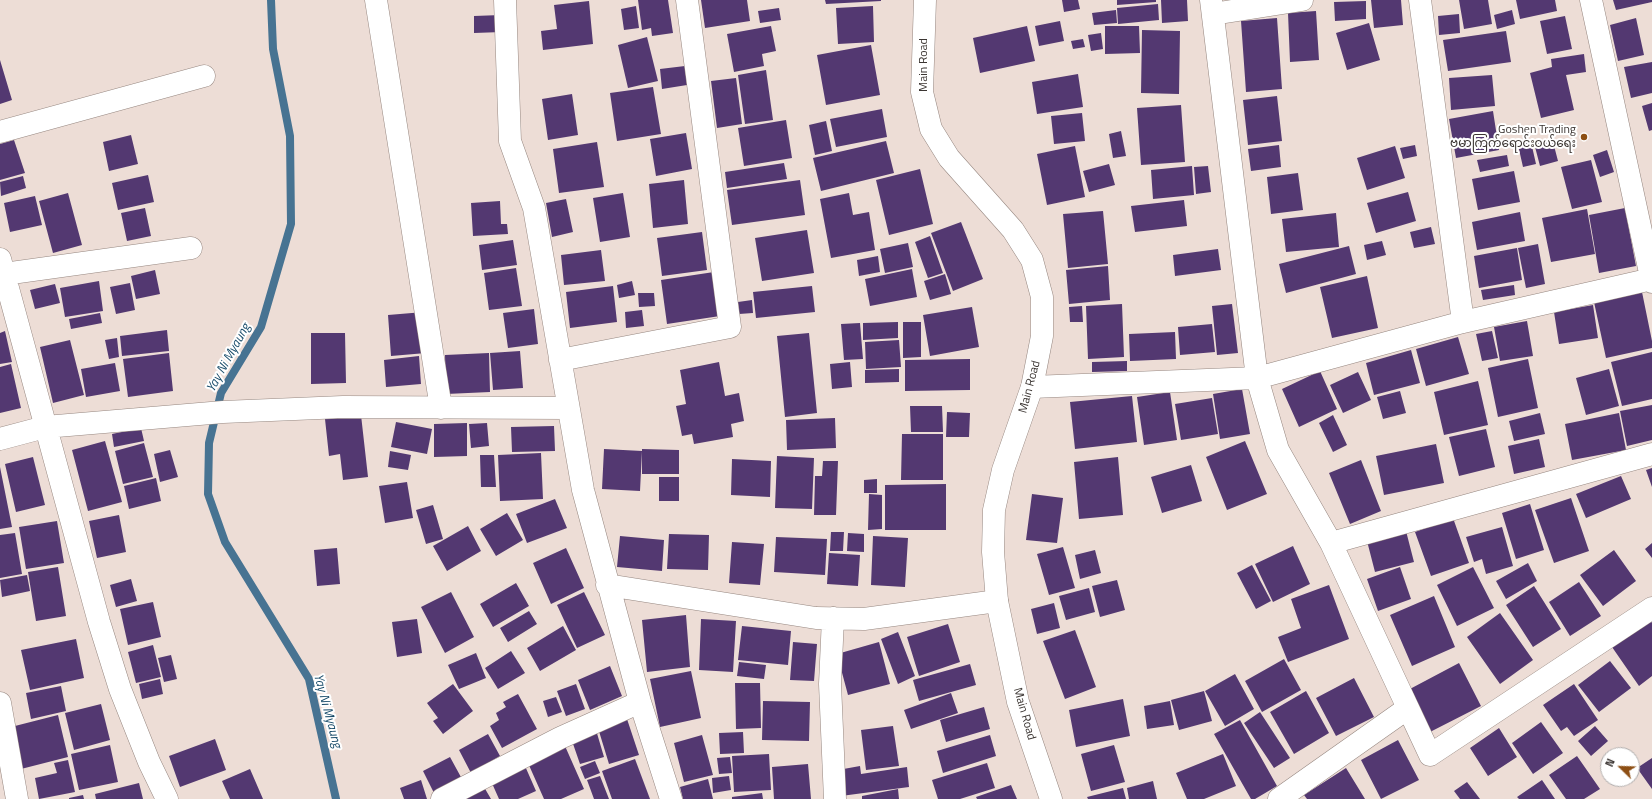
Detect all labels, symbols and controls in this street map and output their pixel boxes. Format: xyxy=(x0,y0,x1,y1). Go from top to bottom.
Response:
street label: Main Road xyxy=(917,38,931,92)
place label: Goshen Trading ဗမာကြက်ရောင်းဝယ်ရေး xyxy=(1450,123,1576,151)
marker: Goshen Trading ဗမာကြက်ရောင်းဝယ်ရေး xyxy=(1579,132,1589,142)
water label: Yay Ni Myaung xyxy=(204,321,254,395)
street label: Main Road xyxy=(1016,359,1044,415)
water label: Yay Ni Myaung xyxy=(310,672,344,750)
street label: Main Road xyxy=(1010,686,1038,742)
north arrow xyxy=(1600,747,1640,787)
text: N xyxy=(1601,756,1619,769)

